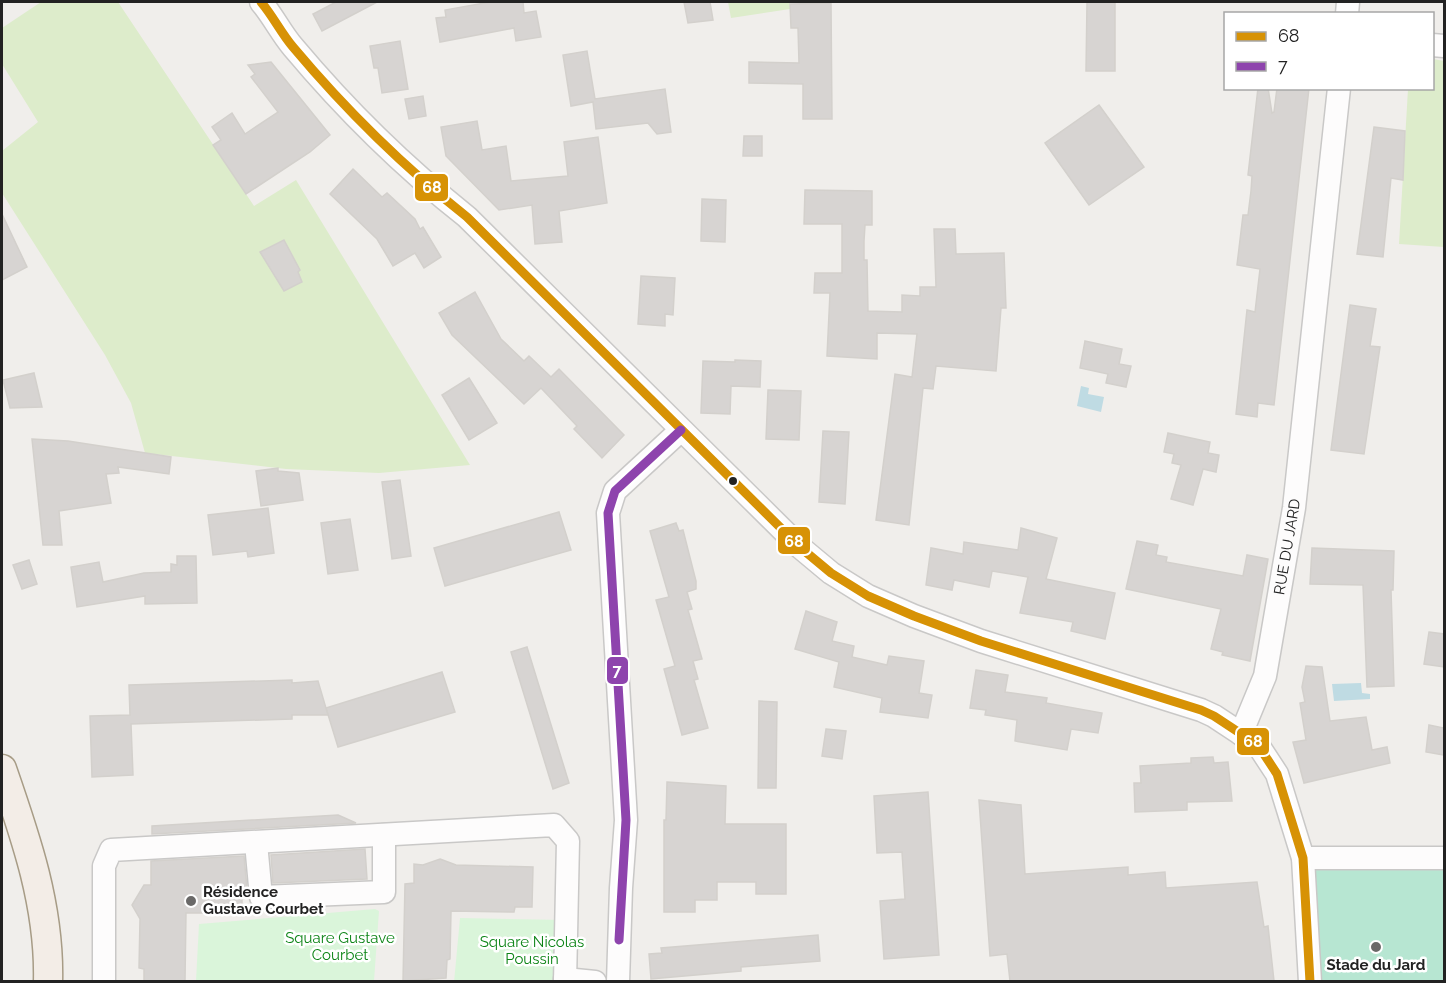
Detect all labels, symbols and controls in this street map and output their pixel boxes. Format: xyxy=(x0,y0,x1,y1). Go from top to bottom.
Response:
legend xyxy=(1224,12,1434,90)
text: 68 xyxy=(1278,25,1300,46)
text: 7 xyxy=(1278,55,1288,76)
line badge: 68 xyxy=(414,173,449,202)
text: 68 xyxy=(422,178,442,197)
unlabelled marker xyxy=(727,475,739,487)
street label: RUE DU JARD xyxy=(1270,497,1304,596)
line badge: 68 xyxy=(777,526,811,555)
text: 68 xyxy=(784,532,804,551)
line badge: 7 xyxy=(606,656,629,685)
text: 7 xyxy=(613,661,622,680)
line badge: 68 xyxy=(1236,727,1270,756)
text: 68 xyxy=(1243,732,1263,751)
place label: Résidence Gustave Courbet xyxy=(203,883,324,918)
marker: Résidence Gustave Courbet xyxy=(184,894,198,908)
park label: Square Gustave Courbet xyxy=(285,929,395,964)
park label: Square Nicolas Poussin xyxy=(480,933,584,968)
marker: Stade du Jard xyxy=(1369,940,1383,954)
place label: Stade du Jard xyxy=(1326,956,1426,974)

